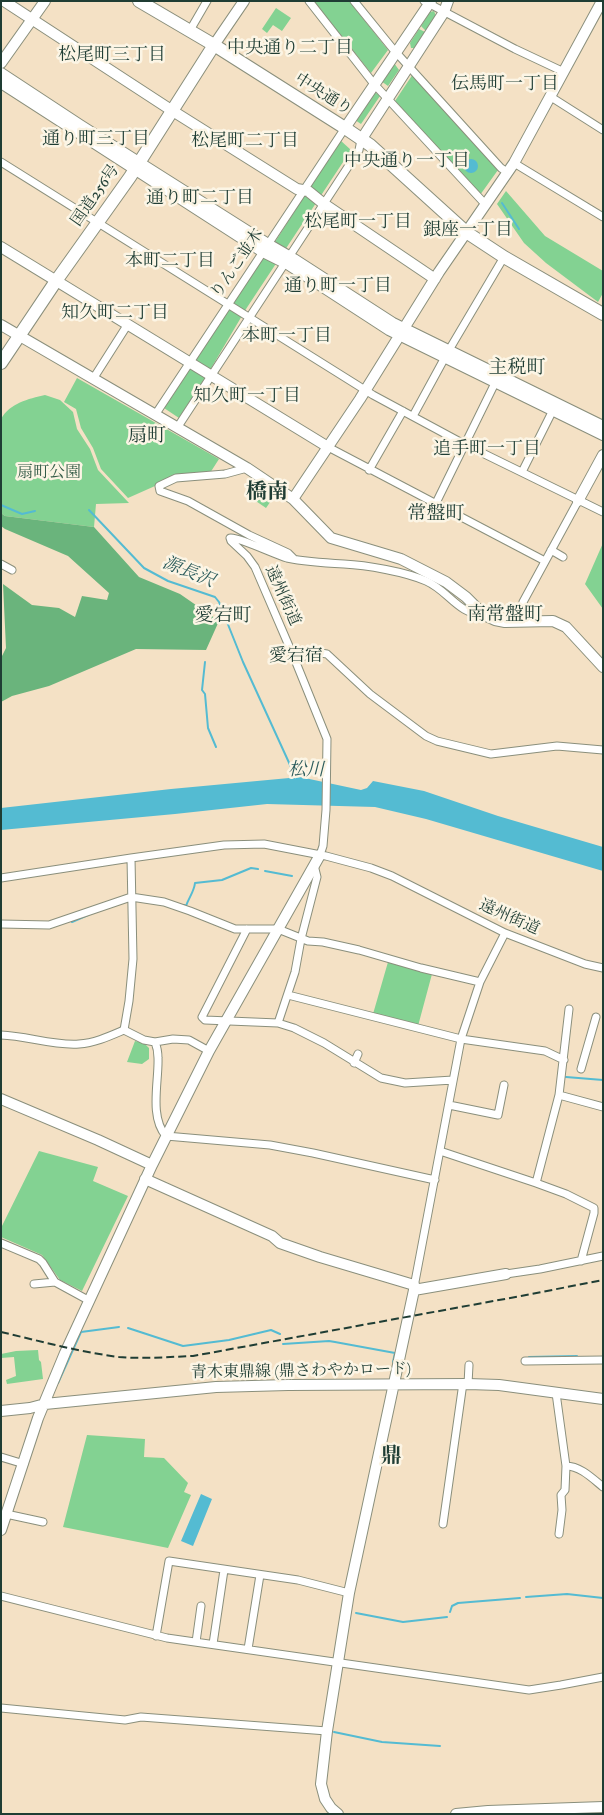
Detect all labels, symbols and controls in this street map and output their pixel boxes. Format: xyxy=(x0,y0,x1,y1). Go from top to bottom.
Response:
district label: 中央通り二丁目 xyxy=(227,38,353,60)
district label: 松尾町三丁目 xyxy=(58,45,166,67)
street label: 中央通り xyxy=(291,70,355,120)
district label: 伝馬町一丁目 xyxy=(451,74,559,96)
district label: 通り町三丁目 xyxy=(42,129,150,151)
district label: 松尾町二丁目 xyxy=(191,131,299,153)
district label: 中央通り一丁目 xyxy=(344,151,470,173)
street label: 国道256号 xyxy=(68,161,124,231)
district label: 通り町二丁目 xyxy=(146,188,254,210)
district label: 松尾町一丁目 xyxy=(304,212,412,234)
district label: 銀座一丁目 xyxy=(423,220,513,242)
street label: りんご並木 xyxy=(208,225,268,303)
district label: 本町二丁目 xyxy=(125,251,215,273)
district label: 通り町一丁目 xyxy=(284,276,392,298)
district label: 知久町二丁目 xyxy=(61,303,169,325)
district label: 本町一丁目 xyxy=(242,326,332,348)
district label: 主税町 xyxy=(489,358,545,380)
district label: 知久町一丁目 xyxy=(193,386,301,408)
district label: 扇町 xyxy=(128,426,166,448)
district label: 追手町一丁目 xyxy=(433,439,541,461)
park label: 扇町公園 xyxy=(17,464,81,484)
district label: 橋南 xyxy=(246,480,288,506)
district label: 常盤町 xyxy=(408,504,464,526)
water label: 源長沢 xyxy=(159,553,217,593)
street label: 遠州街道 xyxy=(260,563,304,629)
district label: 南常盤町 xyxy=(467,605,543,627)
district label: 愛宕町 xyxy=(195,606,251,628)
district label: 愛宕宿 xyxy=(269,646,323,668)
water label: 松川 xyxy=(288,760,324,782)
street label: 遠州街道 xyxy=(476,896,542,940)
street label: 青木東鼎線 (鼎さわやかロード) xyxy=(191,1360,411,1384)
district label: 鼎 xyxy=(381,1444,401,1470)

